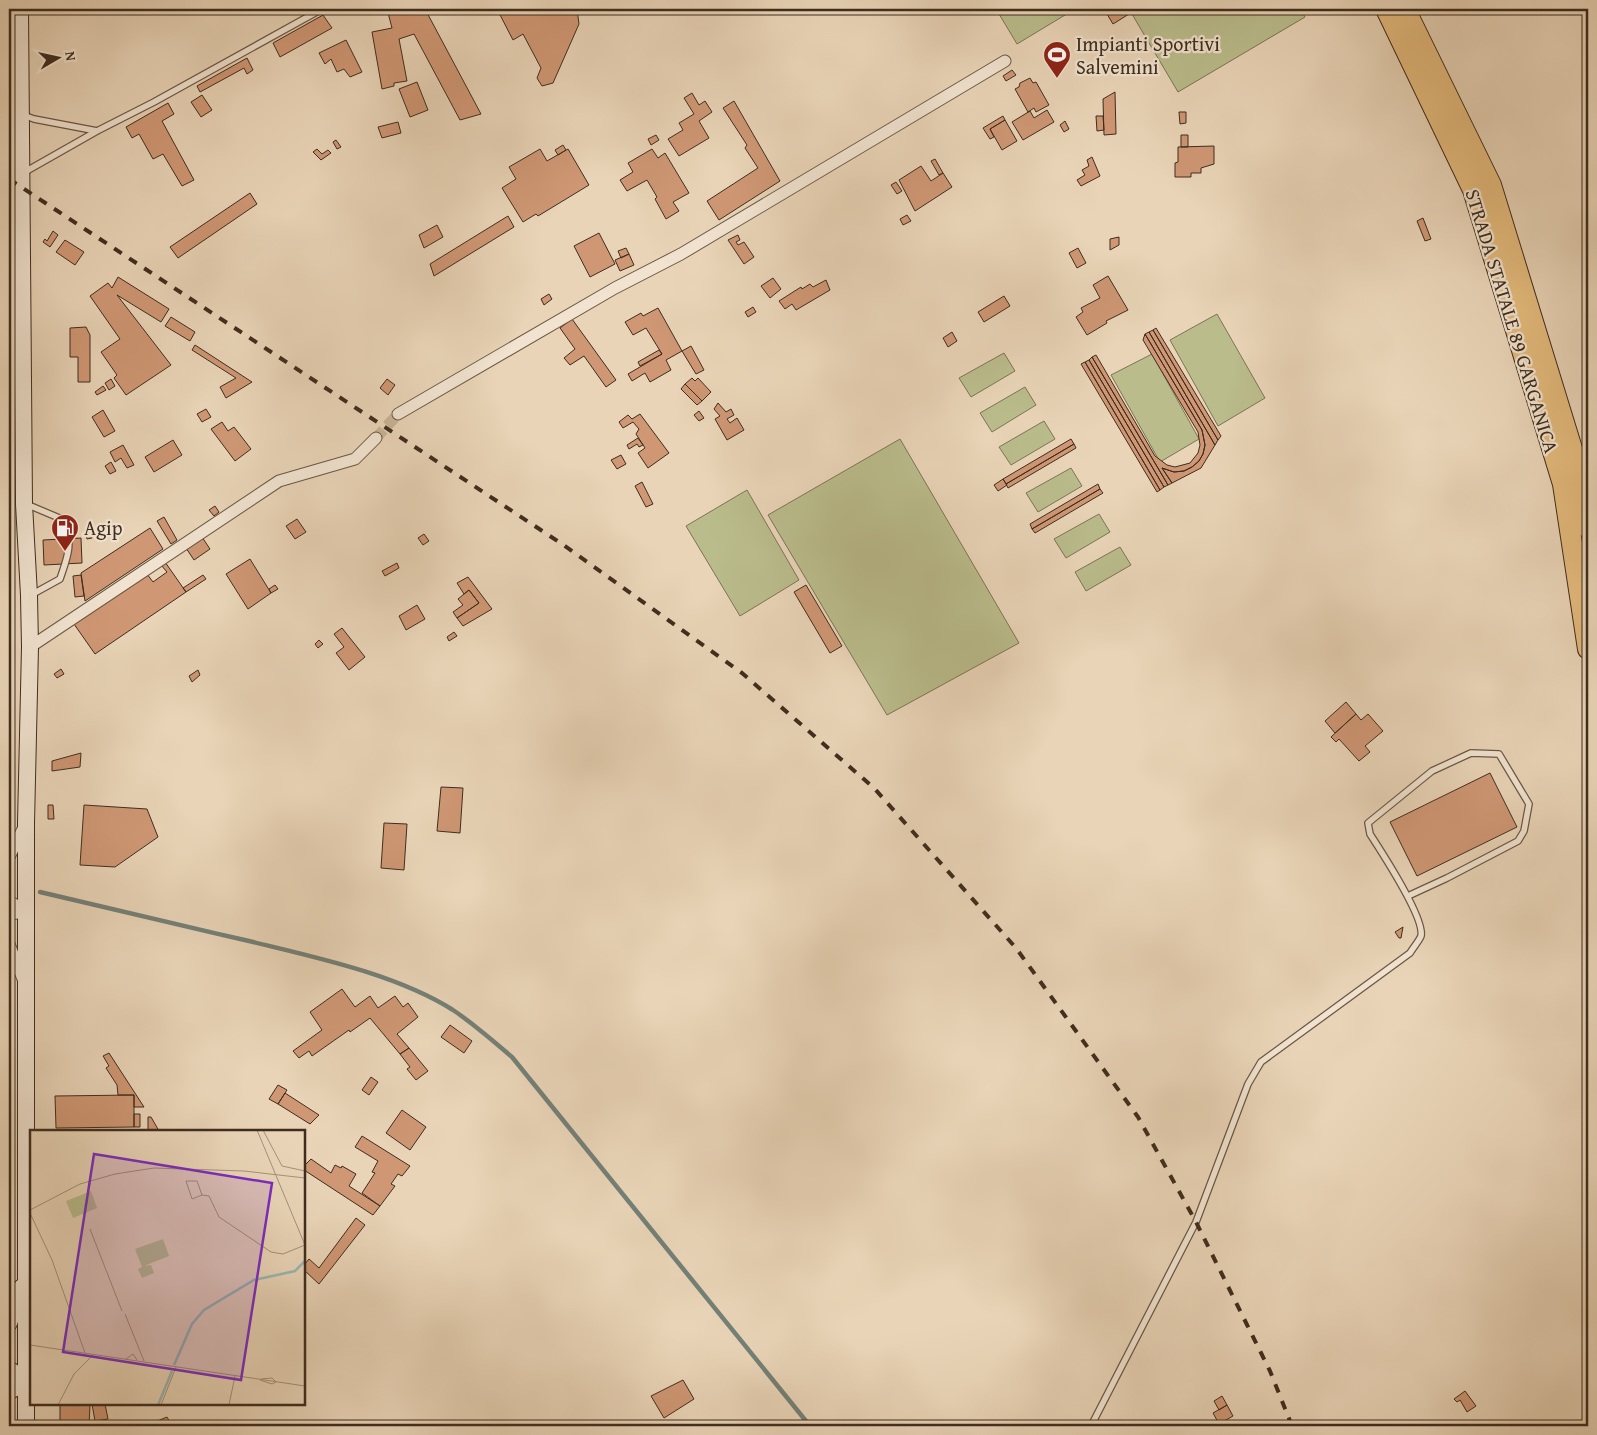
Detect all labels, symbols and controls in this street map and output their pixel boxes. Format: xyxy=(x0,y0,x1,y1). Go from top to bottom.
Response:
place label: Impianti Sportivi Salvemini xyxy=(1076,29,1220,81)
north arrow xyxy=(32,32,82,82)
sports icon: Impianti Sportivi Salvemini xyxy=(1042,40,1072,79)
text: N xyxy=(60,50,82,63)
street label: STRADA STATALE 89 GARGANICA xyxy=(1458,185,1567,456)
fuel station icon: Agip xyxy=(50,513,80,552)
place label: Agip xyxy=(84,513,123,542)
inset map xyxy=(30,1130,305,1405)

